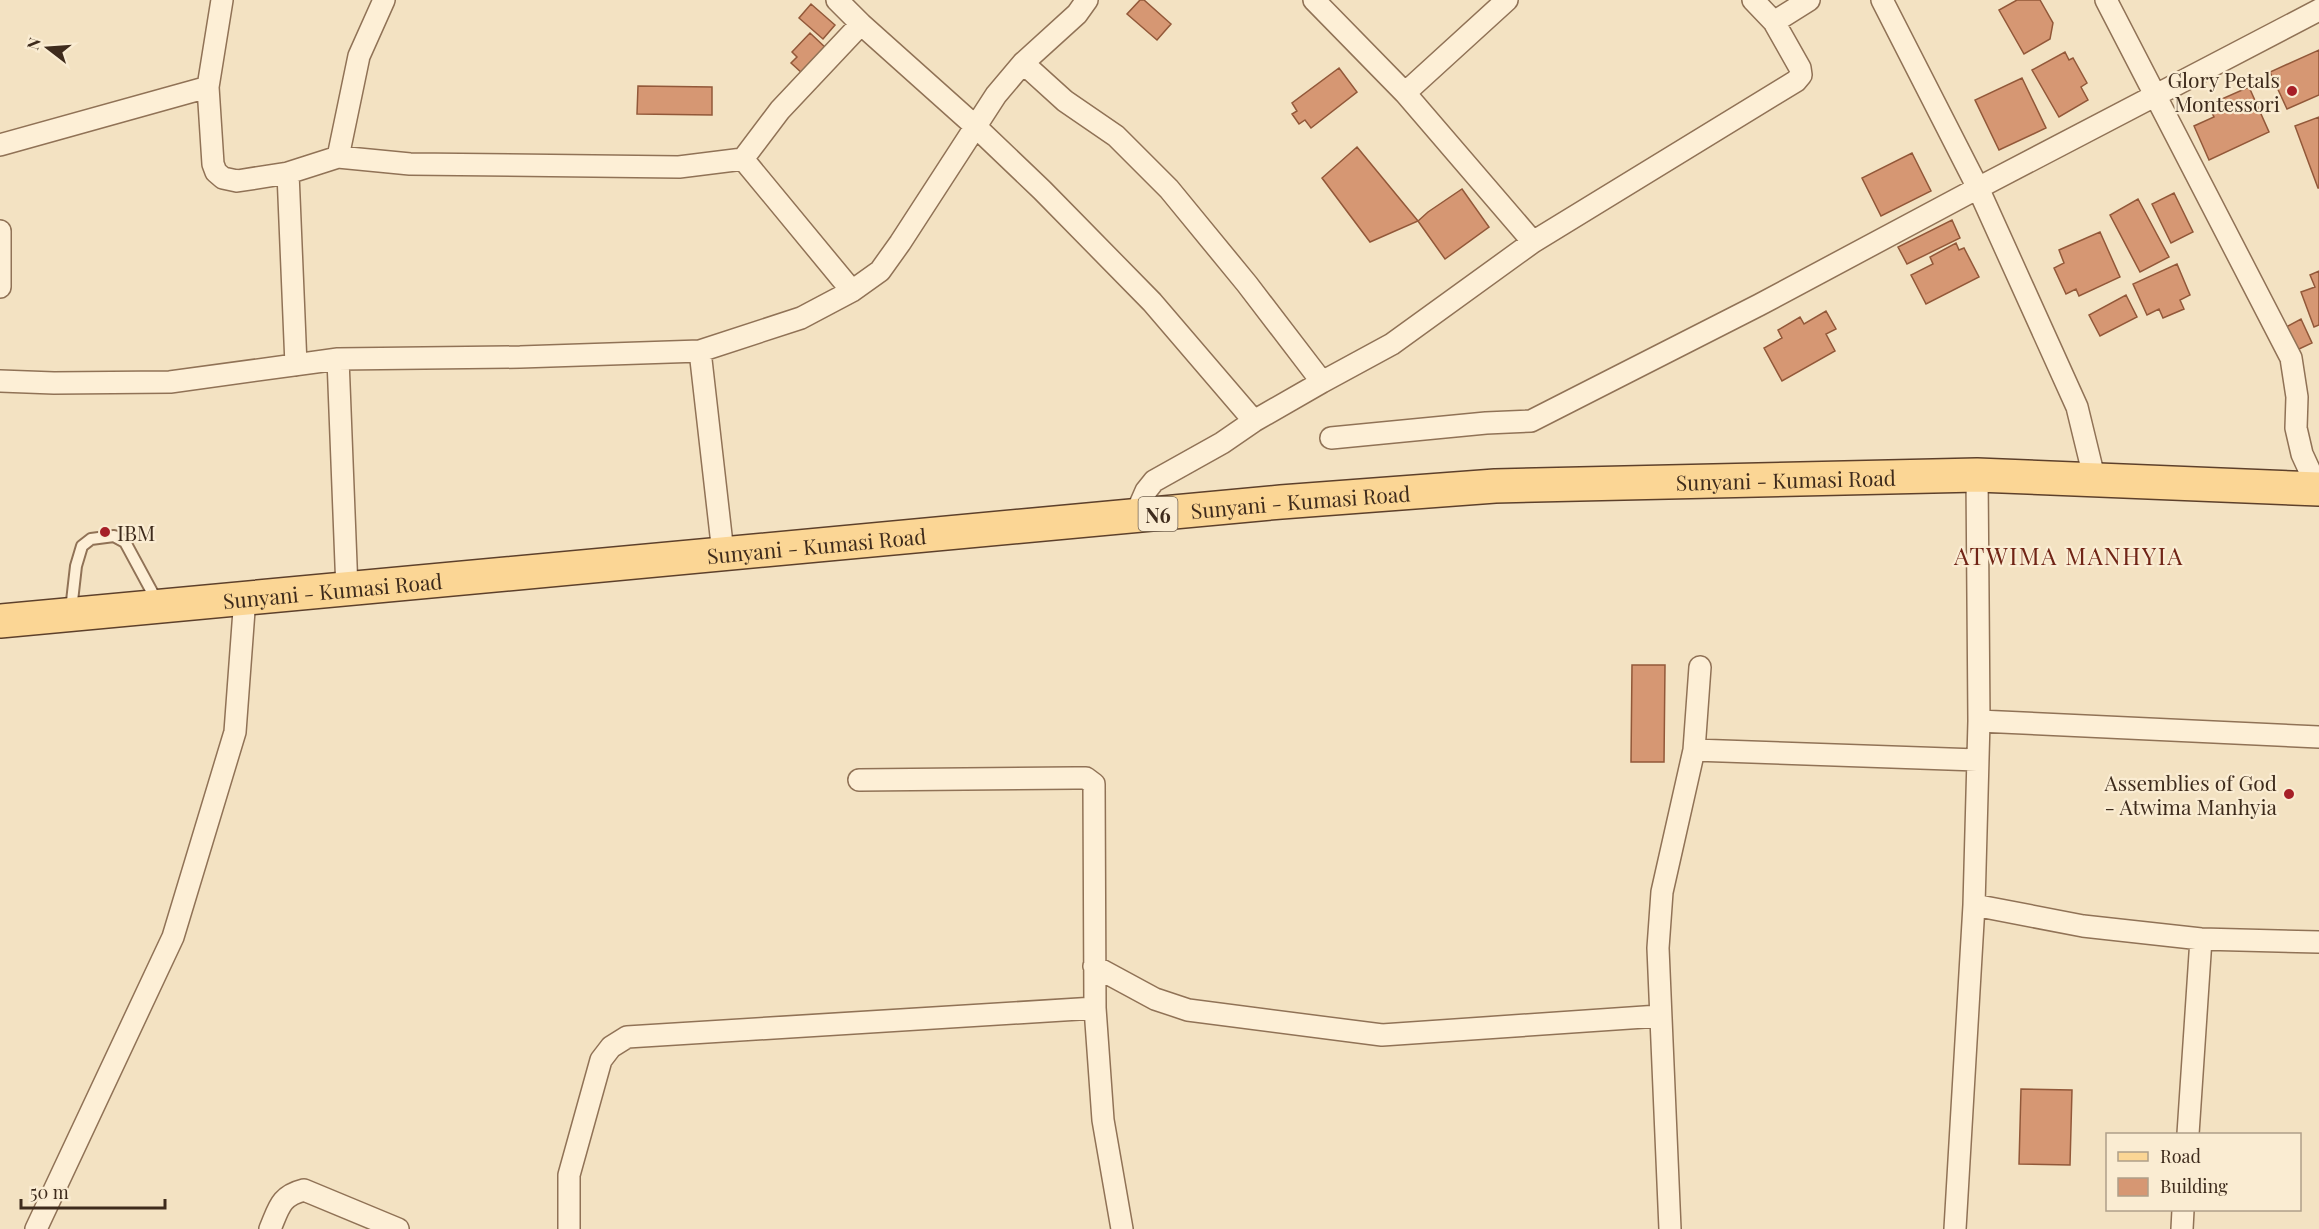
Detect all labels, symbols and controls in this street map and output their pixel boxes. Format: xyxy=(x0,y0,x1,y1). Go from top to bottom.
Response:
north arrow xyxy=(18,18,78,78)
text: N xyxy=(21,34,45,52)
place label: Glory Petals Montessori xyxy=(2167,65,2280,117)
marker: Glory Petals Montessori xyxy=(2285,84,2299,98)
street label: Sunyani - Kumasi Road xyxy=(1675,463,1896,496)
street label: Sunyani - Kumasi Road xyxy=(1189,478,1411,524)
road number: N6 xyxy=(1138,497,1178,531)
place label: IBM xyxy=(117,518,155,546)
street label: Sunyani - Kumasi Road xyxy=(706,521,927,569)
marker: IBM xyxy=(98,525,112,539)
district label: ATWIMA MANHYIA xyxy=(1953,539,2184,571)
street label: Sunyani - Kumasi Road xyxy=(222,566,443,614)
place label: Assemblies of God - Atwima Manhyia xyxy=(2104,768,2278,820)
marker: Assemblies of God - Atwima Manhyia xyxy=(2282,787,2296,801)
legend xyxy=(2106,1133,2301,1211)
text: Road xyxy=(2160,1144,2201,1168)
scale bar xyxy=(21,1172,165,1210)
text: Building xyxy=(2160,1174,2228,1198)
text: 50 m xyxy=(30,1180,69,1204)

